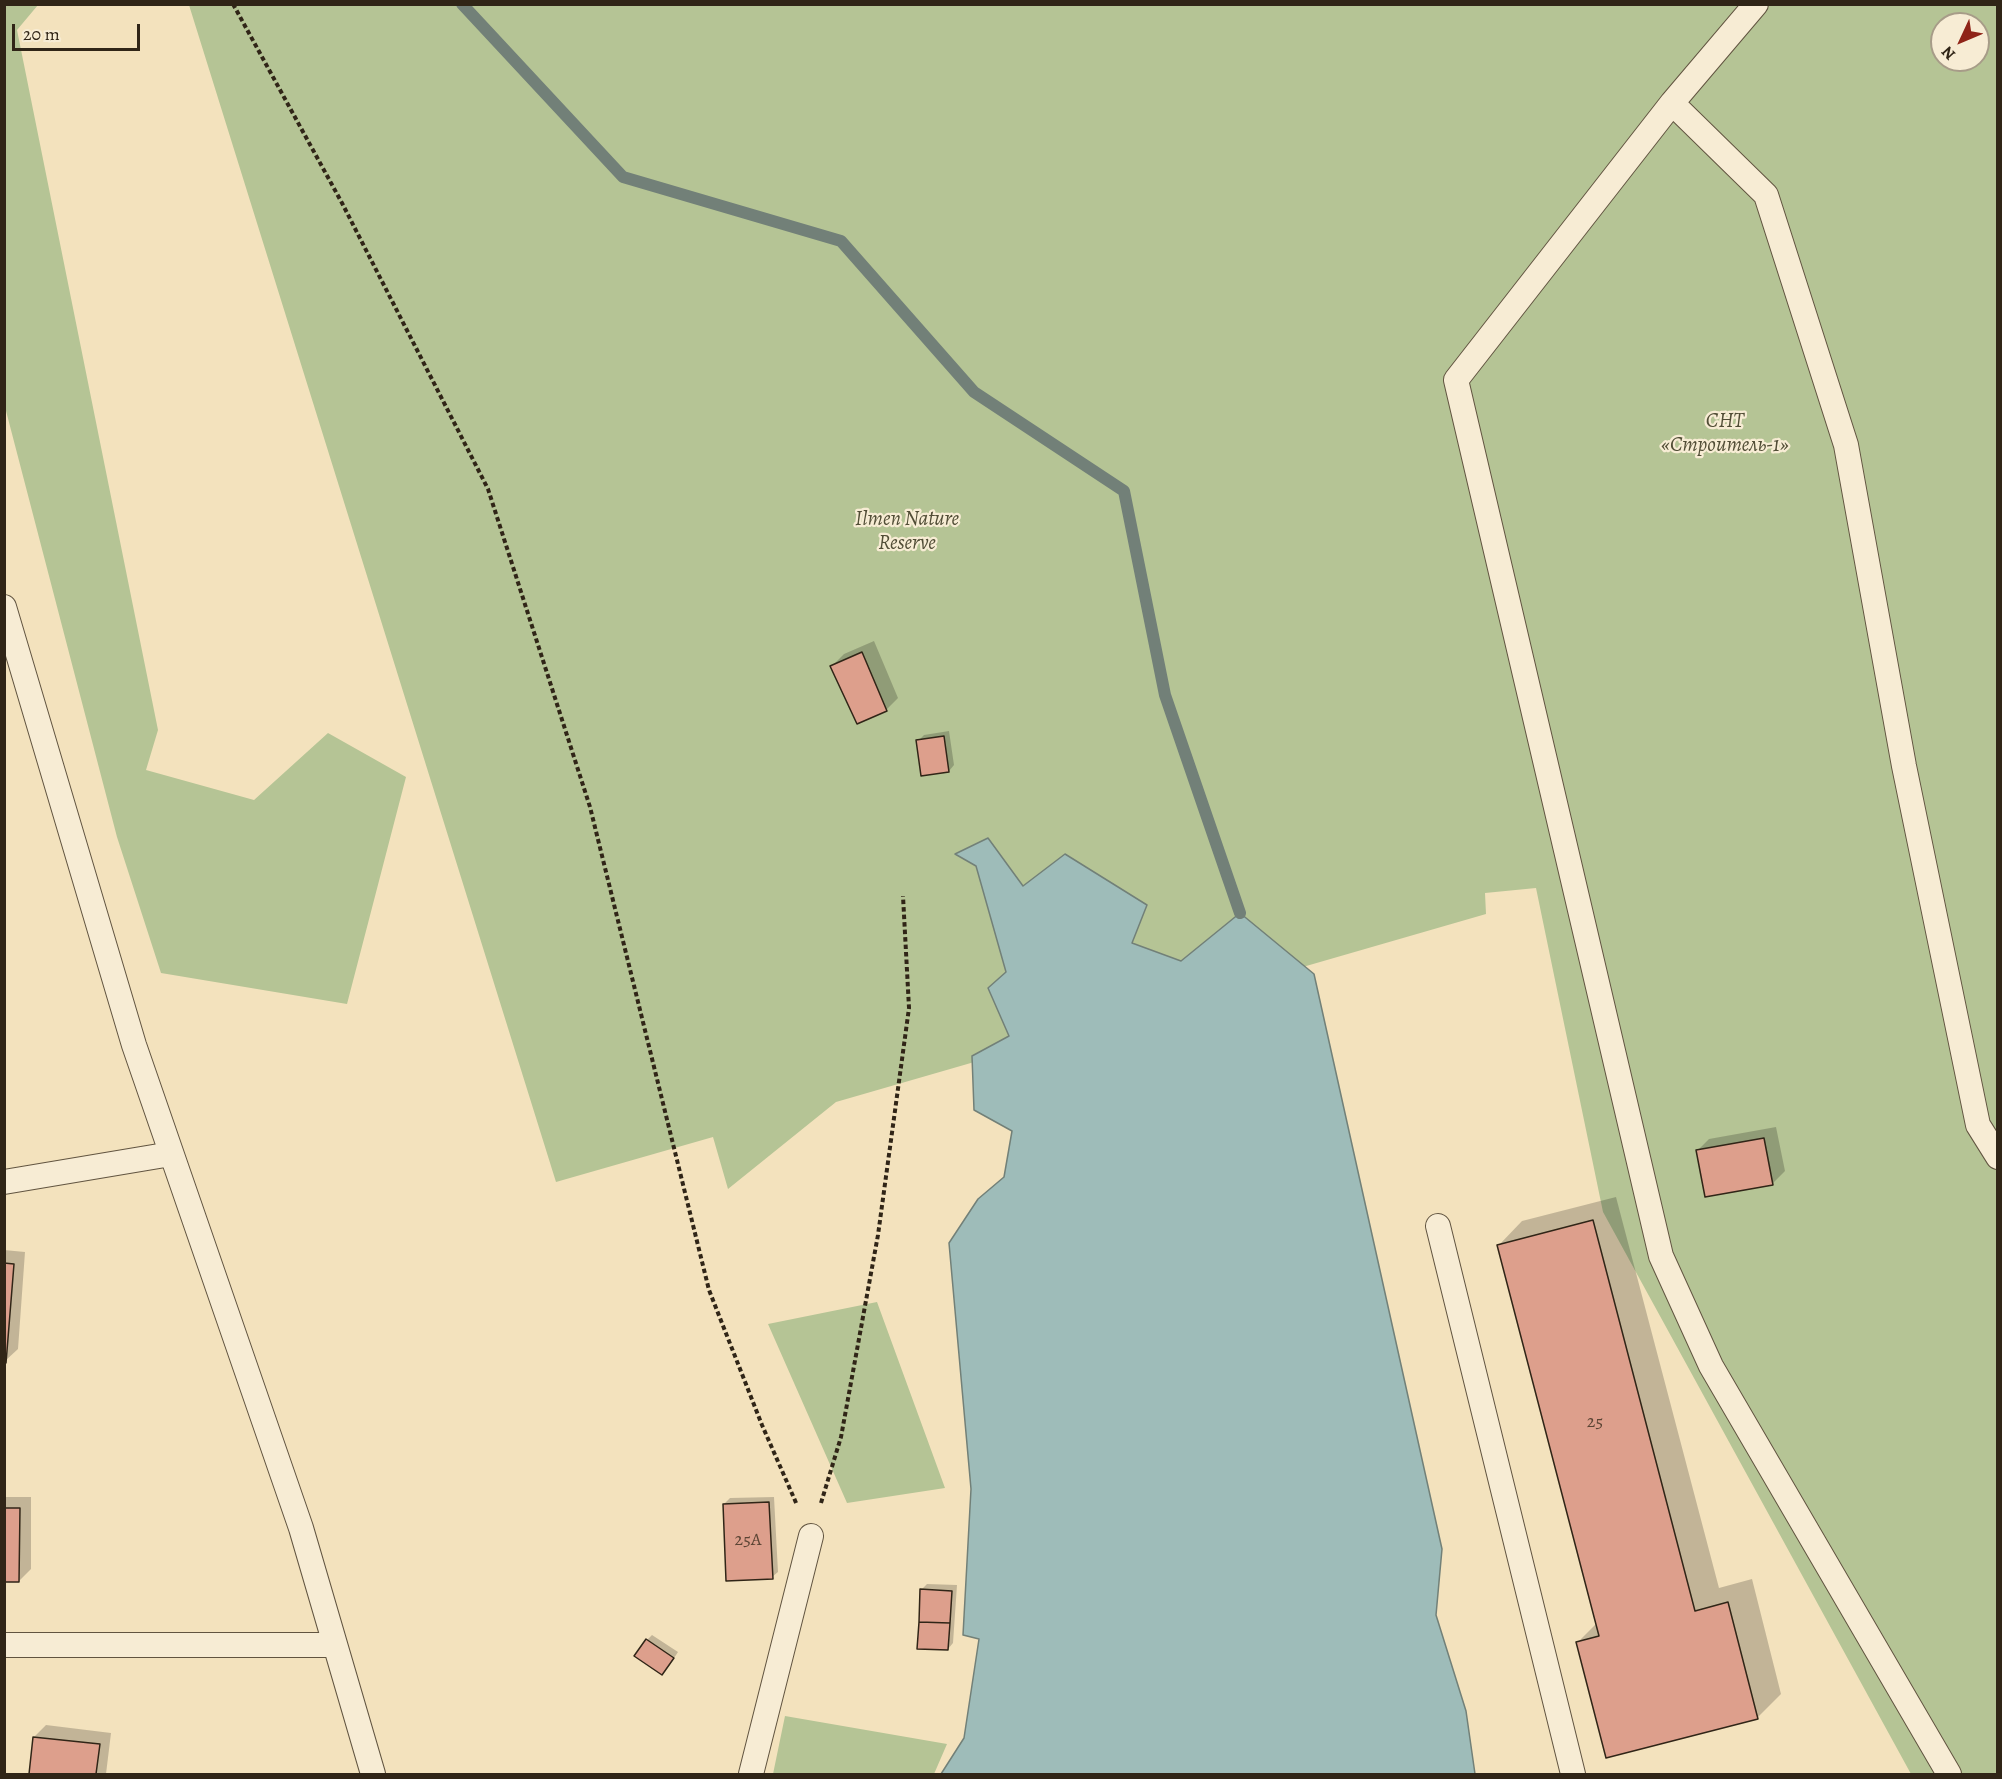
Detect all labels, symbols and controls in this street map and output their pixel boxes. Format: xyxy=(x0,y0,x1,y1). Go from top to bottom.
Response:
scale bar xyxy=(15,12,142,50)
north arrow xyxy=(1930,12,1990,72)
text: 20 m xyxy=(23,22,60,46)
text: N xyxy=(1937,41,1960,65)
park label: СНТ «Строитель-1» xyxy=(1661,409,1789,459)
park label: Ilmen Nature Reserve xyxy=(855,507,959,557)
house number: 25 xyxy=(1587,1412,1603,1434)
house number: 25А xyxy=(735,1530,761,1552)

